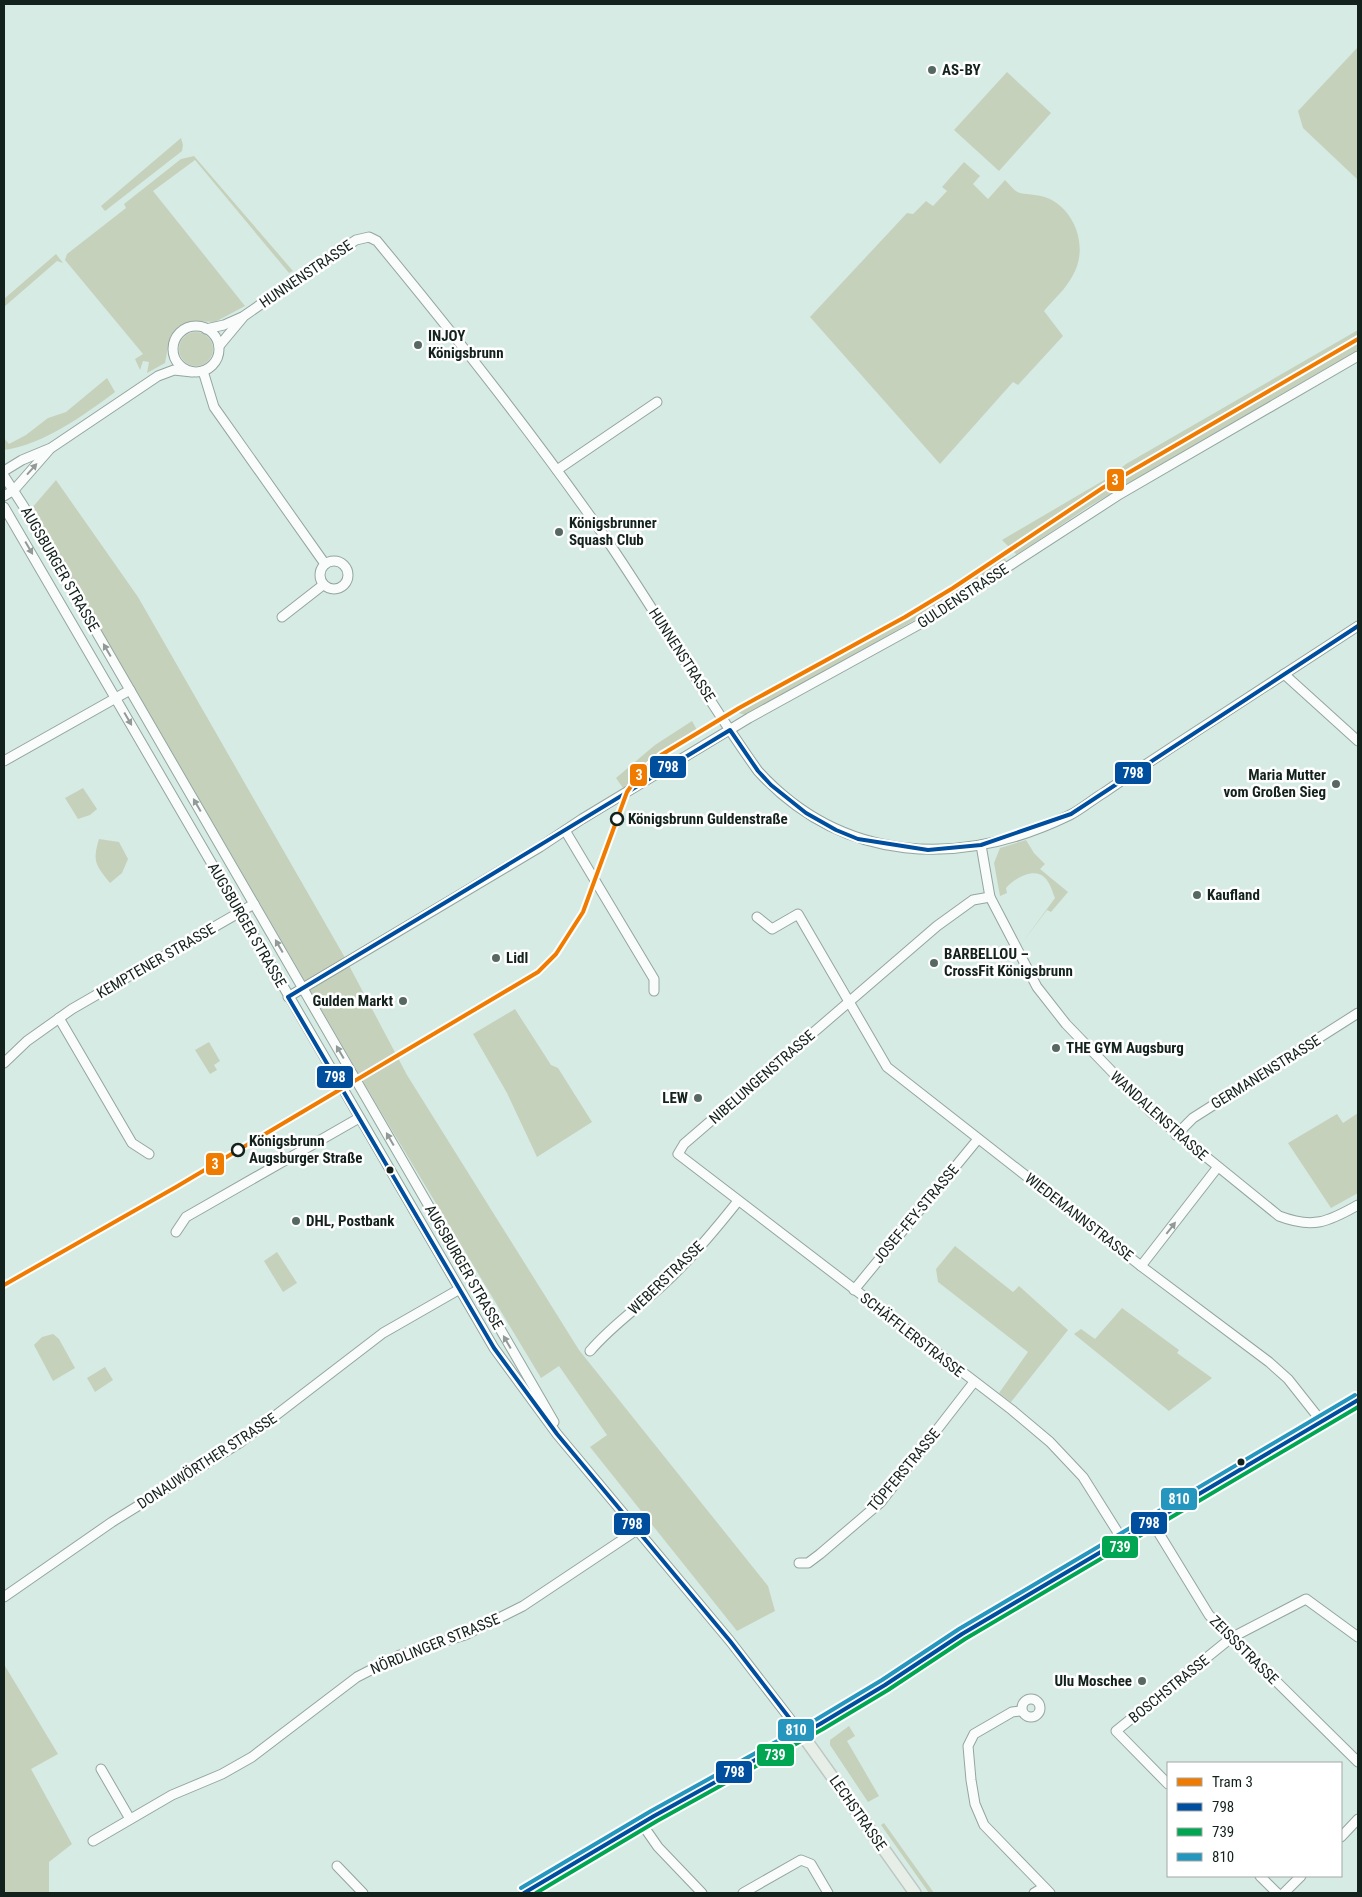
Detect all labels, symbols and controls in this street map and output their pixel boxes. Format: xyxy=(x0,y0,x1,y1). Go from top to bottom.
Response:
place label: AS-BY xyxy=(942,61,981,79)
marker: AS-BY xyxy=(926,64,938,76)
street label: HUNNENSTRASSE xyxy=(256,236,356,312)
place label: INJOY Königsbrunn xyxy=(428,327,504,362)
marker: INJOY Königsbrunn xyxy=(412,339,424,351)
one-way arrow xyxy=(26,463,38,475)
line badge: 3 xyxy=(1106,468,1125,492)
text: 3 xyxy=(1111,472,1119,488)
street label: AUGSBURGER STRASSE xyxy=(17,503,103,635)
place label: Königsbrunner Squash Club xyxy=(569,514,657,549)
marker: Königsbrunner Squash Club xyxy=(553,526,565,538)
one-way arrow xyxy=(24,542,33,555)
street label: GULDENSTRASSE xyxy=(914,560,1012,632)
street label: HUNNENSTRASSE xyxy=(645,605,719,705)
one-way arrow xyxy=(102,643,111,656)
one-way arrow xyxy=(123,713,132,726)
line badge: 798 xyxy=(649,755,687,779)
text: 798 xyxy=(657,759,679,775)
line badge: 798 xyxy=(1114,761,1152,785)
line badge: 3 xyxy=(629,763,648,787)
text: 798 xyxy=(1122,765,1144,781)
place label: Maria Mutter vom Großen Sieg xyxy=(1223,766,1326,801)
text: 3 xyxy=(635,767,643,783)
marker: Maria Mutter vom Großen Sieg xyxy=(1330,778,1342,790)
one-way arrow xyxy=(193,798,201,813)
place label: Königsbrunn Guldenstraße xyxy=(628,810,788,828)
marker: Königsbrunn Guldenstraße xyxy=(610,812,624,826)
street label: AUGSBURGER STRASSE xyxy=(204,859,290,991)
place label: Kaufland xyxy=(1207,886,1260,904)
marker: Kaufland xyxy=(1191,889,1203,901)
street label: KEMPTENER STRASSE xyxy=(94,920,218,1002)
one-way arrow xyxy=(274,939,283,952)
place label: BARBELLOU – CrossFit Königsbrunn xyxy=(944,945,1073,980)
place label: Lidl xyxy=(506,949,528,967)
marker: Lidl xyxy=(490,952,502,964)
marker: BARBELLOU – CrossFit Königsbrunn xyxy=(928,957,940,969)
place label: Gulden Markt xyxy=(312,992,393,1010)
marker: Gulden Markt xyxy=(397,995,409,1007)
street label: NIBELUNGENSTRASSE xyxy=(706,1026,818,1128)
street label: GERMANENSTRASSE xyxy=(1208,1031,1324,1113)
place label: THE GYM Augsburg xyxy=(1066,1039,1184,1057)
marker: THE GYM Augsburg xyxy=(1050,1042,1062,1054)
one-way arrow xyxy=(336,1045,344,1059)
line badge: 798 xyxy=(316,1065,354,1089)
street label: WANDALENSTRASSE xyxy=(1106,1067,1212,1165)
text: 798 xyxy=(324,1069,346,1085)
place label: LEW xyxy=(662,1089,688,1107)
marker: LEW xyxy=(692,1092,704,1104)
place label: Königsbrunn Augsburger Straße xyxy=(249,1132,362,1167)
one-way arrow xyxy=(386,1132,394,1147)
marker: Königsbrunn Augsburger Straße xyxy=(231,1143,245,1157)
line badge: 3 xyxy=(205,1152,225,1176)
text: 3 xyxy=(211,1156,219,1172)
street label: JOSEF-FEY-STRASSE xyxy=(869,1161,963,1267)
unlabelled marker xyxy=(385,1165,395,1175)
street label: WIEDEMANNSTRASSE xyxy=(1021,1169,1137,1265)
street label: AUGSBURGER STRASSE xyxy=(421,1201,507,1333)
place label: DHL, Postbank xyxy=(306,1212,395,1230)
marker: DHL, Postbank xyxy=(290,1215,302,1227)
one-way arrow xyxy=(1166,1221,1176,1235)
street label: WEBERSTRASSE xyxy=(625,1238,707,1318)
street label: SCHÄFFLERSTRASSE xyxy=(857,1289,967,1381)
one-way arrow xyxy=(503,1336,512,1349)
street label: DONAUWÖRTHER STRASSE xyxy=(134,1409,280,1513)
street label: TÖPFERSTRASSE xyxy=(864,1425,944,1515)
unlabelled marker xyxy=(1236,1457,1246,1467)
line badge: 810 xyxy=(1160,1487,1198,1511)
text: 810 xyxy=(1168,1491,1190,1507)
line badge: 798 xyxy=(1130,1511,1168,1535)
line badge: 798 xyxy=(613,1512,651,1536)
text: 798 xyxy=(1138,1515,1160,1531)
text: 798 xyxy=(621,1516,643,1532)
line badge: 739 xyxy=(1101,1535,1139,1559)
text: 739 xyxy=(1109,1539,1131,1555)
street label: NÖRDLINGER STRASSE xyxy=(368,1610,502,1678)
street label: ZEISSSTRASSE xyxy=(1206,1612,1282,1688)
street label: BOSCHSTRASSE xyxy=(1125,1651,1213,1727)
place label: Ulu Moschee xyxy=(1055,1672,1132,1690)
marker: Ulu Moschee xyxy=(1136,1675,1148,1687)
line badge: 810 xyxy=(777,1718,815,1742)
text: 810 xyxy=(785,1722,807,1738)
line badge: 739 xyxy=(756,1743,795,1767)
text: 739 xyxy=(764,1747,786,1763)
line badge: 798 xyxy=(715,1760,753,1784)
legend xyxy=(1167,1762,1342,1877)
text: 798 xyxy=(723,1764,745,1780)
street label: LECHSTRASSE xyxy=(826,1772,890,1854)
text: Tram 3 xyxy=(1212,1773,1253,1791)
text: 798 xyxy=(1212,1798,1234,1816)
text: 739 xyxy=(1212,1823,1234,1841)
text: 810 xyxy=(1212,1848,1234,1866)

